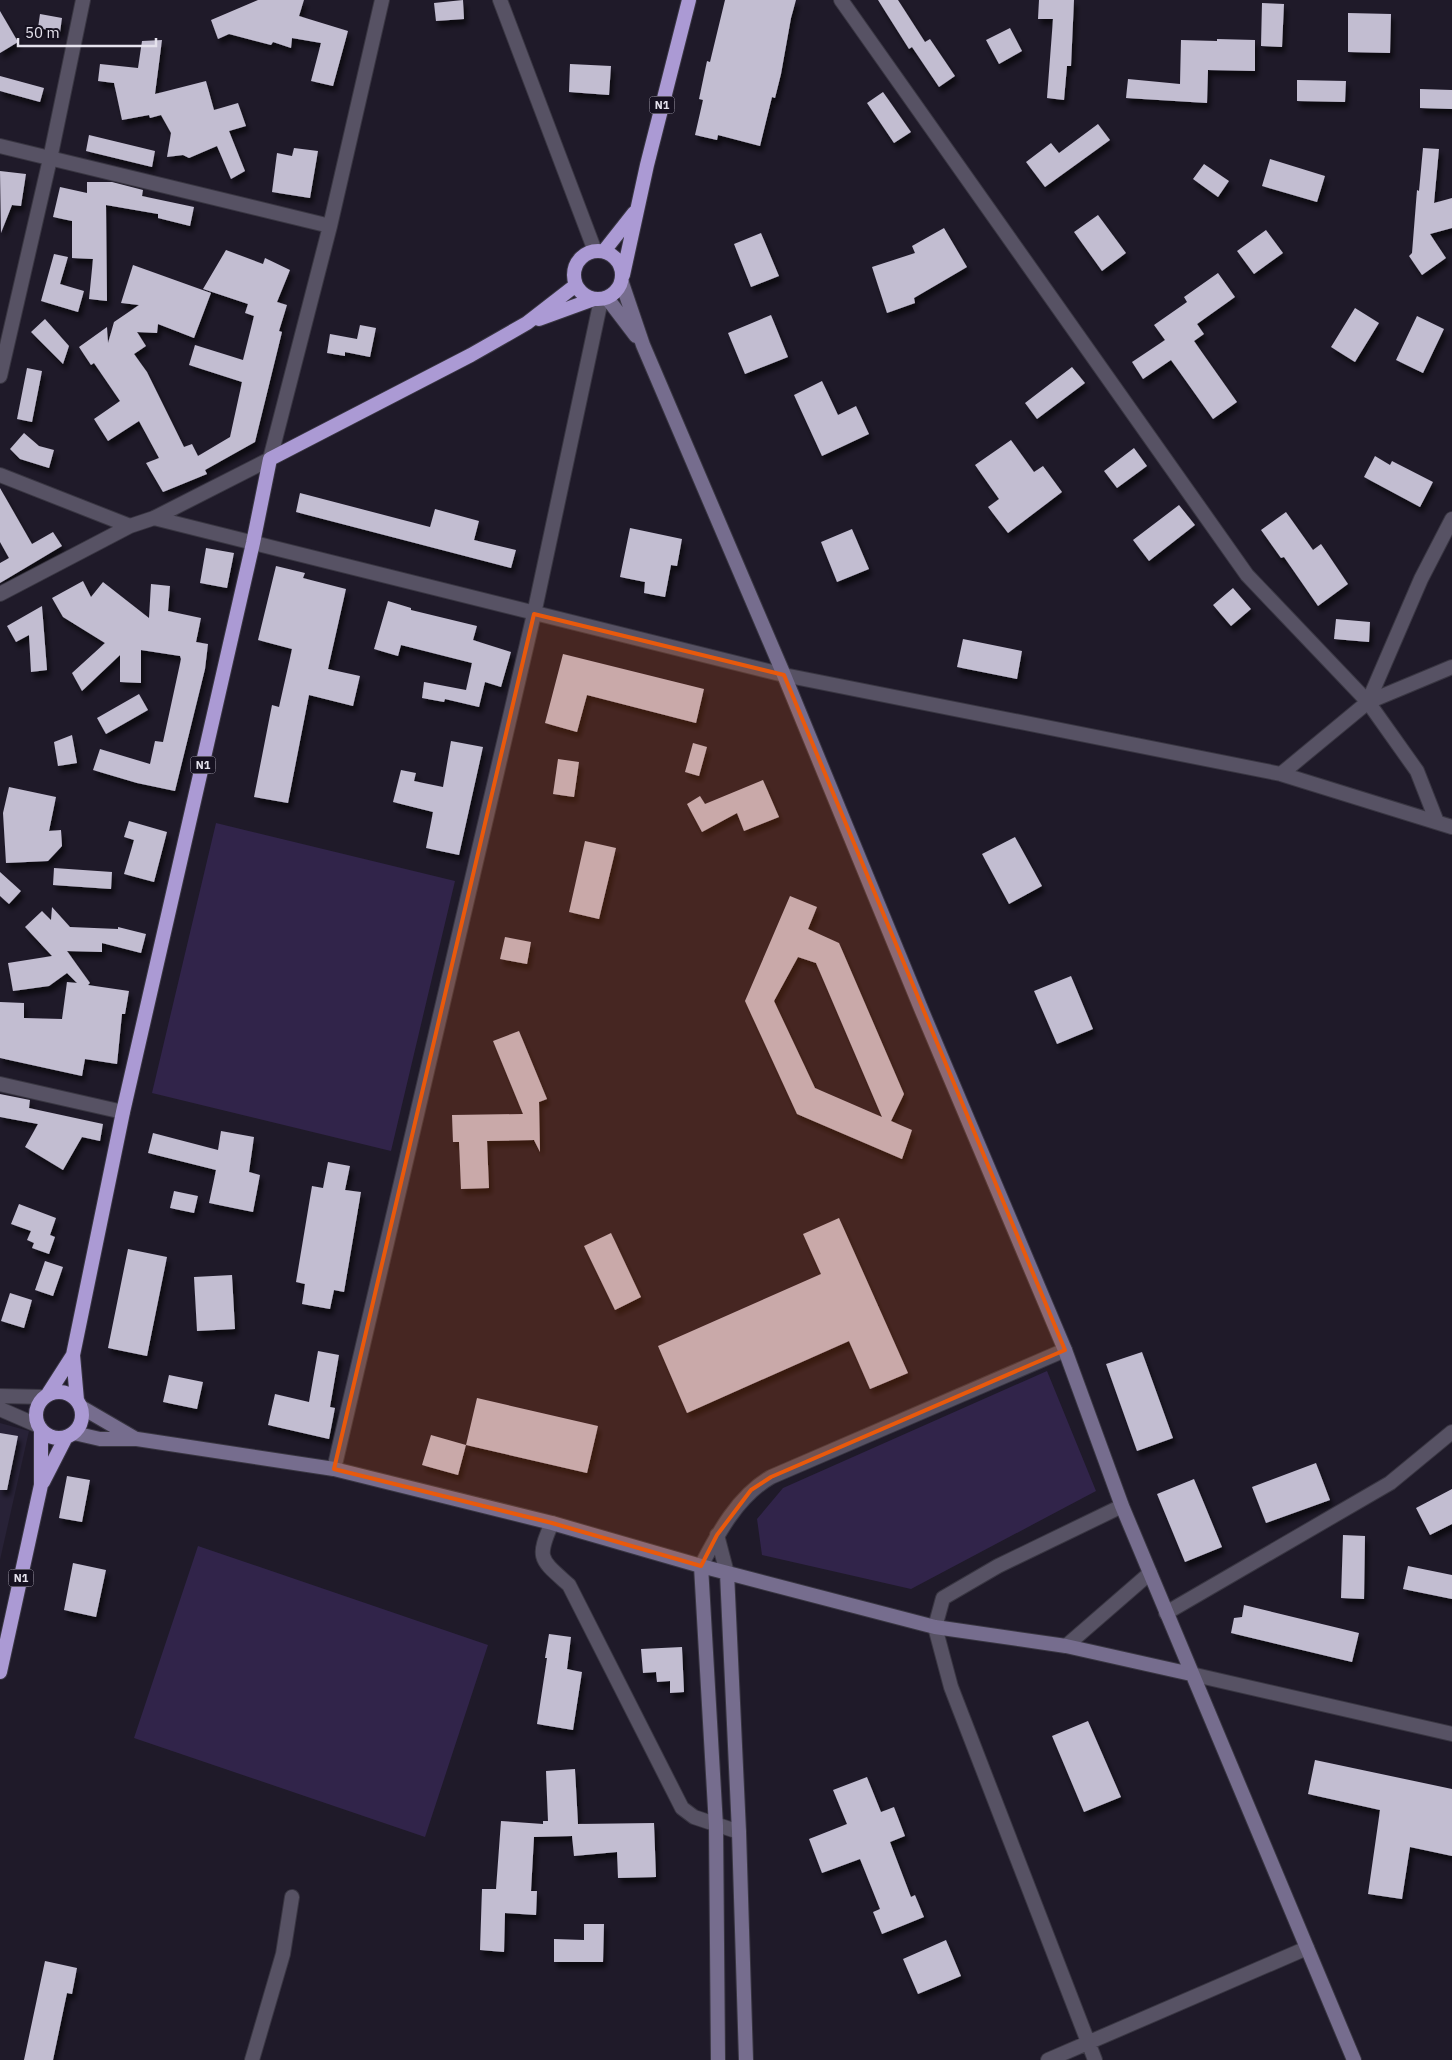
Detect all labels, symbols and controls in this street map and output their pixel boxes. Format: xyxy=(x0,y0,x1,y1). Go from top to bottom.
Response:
scale bar xyxy=(18,15,155,47)
text: 50 m xyxy=(25,23,60,42)
road number: N1 xyxy=(650,96,674,114)
road number: N1 xyxy=(190,756,216,774)
road number: N1 xyxy=(8,1570,34,1586)

